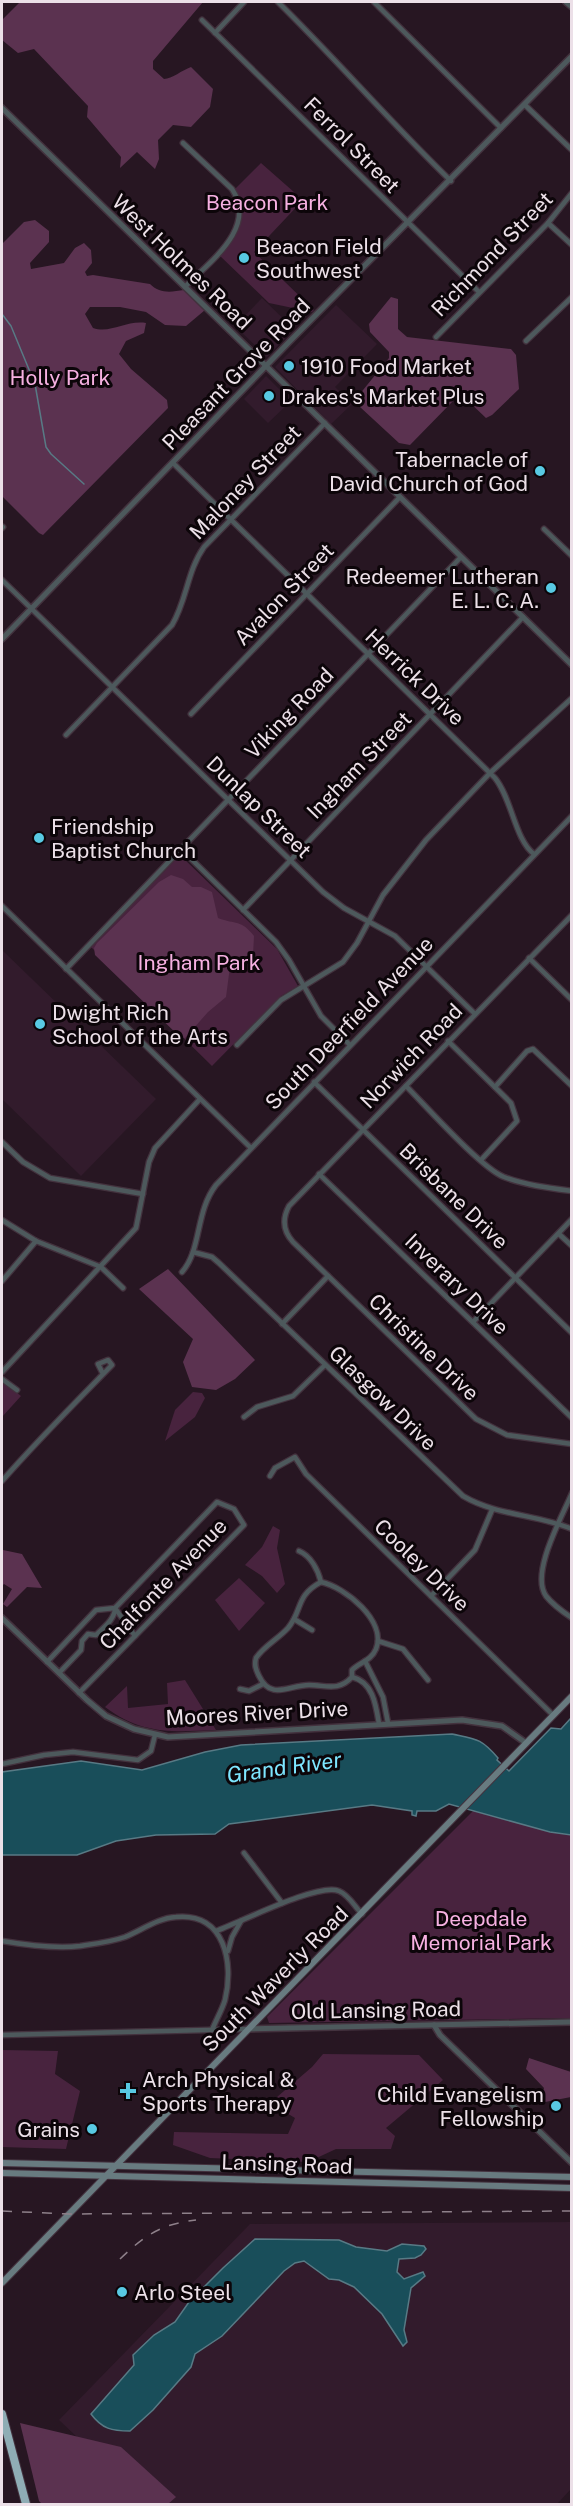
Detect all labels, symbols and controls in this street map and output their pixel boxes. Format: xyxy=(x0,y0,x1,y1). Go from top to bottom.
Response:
street label: Ferrol Street xyxy=(299,92,405,198)
street label: Richmond Street xyxy=(426,186,558,322)
street label: West Holmes Road xyxy=(107,189,257,335)
park label: Beacon Park xyxy=(206,190,329,215)
place label: Beacon Field Southwest xyxy=(256,234,382,283)
marker: Beacon Field Southwest xyxy=(237,251,251,265)
street label: Pleasant Grove Road xyxy=(157,293,315,455)
place label: 1910 Food Market xyxy=(301,354,472,379)
marker: 1910 Food Market xyxy=(282,359,296,373)
park label: Holly Park xyxy=(10,365,111,390)
place label: Drakes's Market Plus xyxy=(281,384,484,409)
marker: Drakes's Market Plus xyxy=(262,389,276,403)
street label: Maloney Street xyxy=(184,420,306,544)
place label: Tabernacle of David Church of God xyxy=(329,447,528,496)
marker: Tabernacle of David Church of God xyxy=(533,464,547,478)
street label: Avalon Street xyxy=(229,538,339,650)
place label: Redeemer Lutheran E. L. C. A. xyxy=(345,564,539,613)
marker: Redeemer Lutheran E. L. C. A. xyxy=(544,581,558,595)
street label: Herrick Drive xyxy=(360,624,470,730)
street label: Viking Road xyxy=(240,662,338,764)
street label: Ingham Street xyxy=(302,706,416,824)
street label: Dunlap Street xyxy=(202,751,316,863)
place label: Friendship Baptist Church xyxy=(51,814,196,863)
marker: Friendship Baptist Church xyxy=(32,831,46,845)
street label: South Deerfield Avenue xyxy=(260,931,438,1115)
park label: Ingham Park xyxy=(138,950,261,975)
street label: Norwich Road xyxy=(355,998,467,1114)
place label: Dwight Rich School of the Arts xyxy=(52,1000,228,1049)
marker: Dwight Rich School of the Arts xyxy=(33,1017,47,1031)
street label: Brisbane Drive xyxy=(394,1138,514,1254)
street label: Inverary Drive xyxy=(400,1228,514,1340)
street label: Christine Drive xyxy=(364,1288,484,1406)
street label: Glasgow Drive xyxy=(324,1340,442,1456)
street label: Chalfonte Avenue xyxy=(94,1513,232,1655)
street label: Cooley Drive xyxy=(369,1514,475,1616)
street label: Moores River Drive xyxy=(165,1696,349,1730)
water label: Grand River xyxy=(225,1746,344,1788)
street label: South Waverly Road xyxy=(197,1901,353,2057)
park label: Deepdale Memorial Park xyxy=(410,1906,552,1955)
street label: Old Lansing Road xyxy=(291,1996,461,2024)
place label: Arch Physical & Sports Therapy xyxy=(142,2067,295,2116)
marker: Arch Physical & Sports Therapy xyxy=(119,2082,137,2100)
place label: Child Evangelism Fellowship xyxy=(377,2082,544,2131)
marker: Child Evangelism Fellowship xyxy=(549,2099,563,2113)
place label: Grains xyxy=(17,2117,80,2142)
marker: Grains xyxy=(85,2122,99,2136)
street label: Lansing Road xyxy=(221,2149,353,2179)
place label: Arlo Steel xyxy=(134,2280,232,2305)
marker: Arlo Steel xyxy=(115,2285,129,2299)

